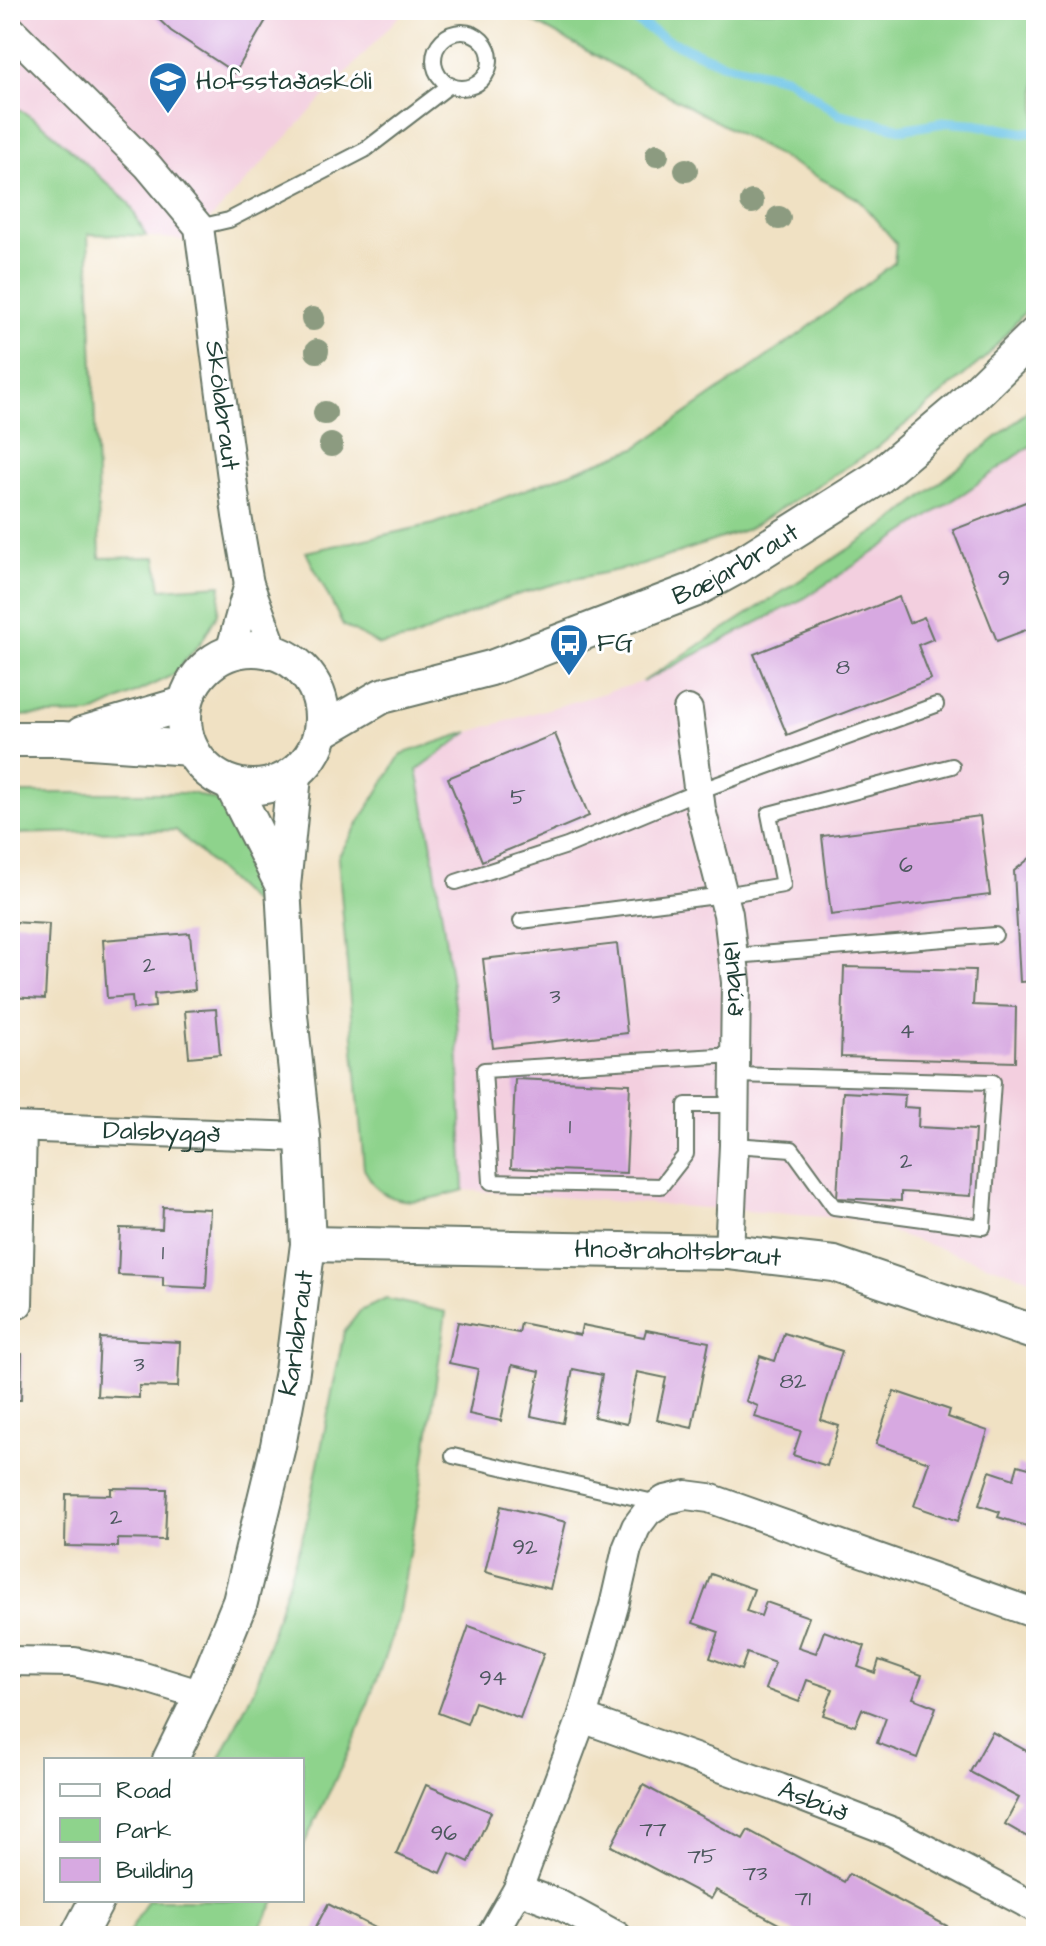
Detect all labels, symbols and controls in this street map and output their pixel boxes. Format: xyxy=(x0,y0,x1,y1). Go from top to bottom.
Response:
school or university icon: Hofsstaðaskóli xyxy=(147,60,189,115)
place label: Hofsstaðaskóli xyxy=(196,63,372,99)
street label: Skólabraut xyxy=(196,338,249,473)
street label: Bæjarbraut xyxy=(667,514,806,615)
house number: 9 xyxy=(998,563,1010,594)
bus stop icon: FG xyxy=(548,622,590,677)
place label: FG xyxy=(597,625,633,661)
house number: 8 xyxy=(836,652,850,683)
house number: 5 xyxy=(510,782,526,813)
house number: 6 xyxy=(899,850,913,881)
street label: Iðnbúð xyxy=(713,940,755,1017)
house number: 2 xyxy=(143,950,156,981)
house number: 3 xyxy=(549,981,561,1012)
house number: 4 xyxy=(900,1016,915,1047)
house number: 1 xyxy=(569,1111,572,1142)
street label: Dalsbyggð xyxy=(102,1112,222,1154)
house number: 2 xyxy=(900,1146,913,1177)
street label: Hnoðraholtsbraut xyxy=(574,1231,784,1276)
house number: 1 xyxy=(162,1237,165,1268)
street label: Karlabraut xyxy=(270,1268,323,1399)
house number: 3 xyxy=(133,1349,145,1380)
house number: 82 xyxy=(780,1366,807,1397)
house number: 2 xyxy=(110,1502,123,1533)
house number: 92 xyxy=(512,1532,538,1563)
house number: 94 xyxy=(479,1663,507,1694)
legend xyxy=(44,1758,304,1902)
street label: Ásbúð xyxy=(773,1771,854,1831)
text: Road xyxy=(116,1774,171,1808)
text: Park xyxy=(116,1814,172,1848)
house number: 77 xyxy=(639,1814,667,1845)
house number: 96 xyxy=(431,1818,457,1849)
house number: 75 xyxy=(687,1841,717,1872)
text: Building xyxy=(116,1854,193,1889)
house number: 73 xyxy=(743,1858,767,1889)
house number: 71 xyxy=(795,1883,811,1914)

